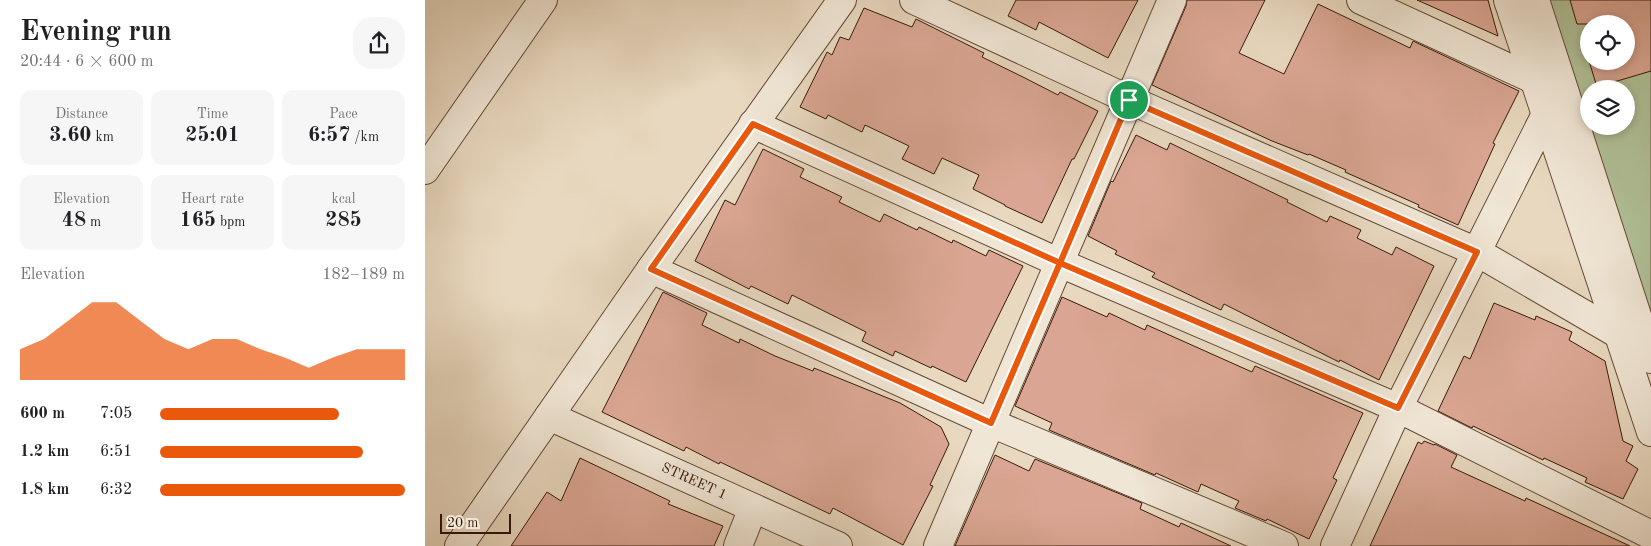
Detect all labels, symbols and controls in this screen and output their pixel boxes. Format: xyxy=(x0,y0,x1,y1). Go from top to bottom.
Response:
map controls xyxy=(1580,15,1635,135)
button: locate xyxy=(1580,15,1635,70)
button: share xyxy=(353,17,405,69)
text: Evening run xyxy=(20,19,172,47)
text: 20:44 · 6 × 600 m xyxy=(20,54,153,70)
pin xyxy=(1108,79,1150,121)
button: layers xyxy=(1580,80,1635,135)
icon: arrive xyxy=(1115,86,1143,114)
text: Distance xyxy=(55,107,108,121)
text: Time xyxy=(197,107,228,121)
text: Pace xyxy=(329,107,358,121)
text: 3.60 xyxy=(49,125,92,146)
text: 25:01 xyxy=(185,125,240,146)
text: 6:57 xyxy=(308,125,350,146)
text: km xyxy=(92,130,114,144)
text: /km xyxy=(350,130,379,144)
text: Elevation xyxy=(53,192,110,206)
text: Heart rate xyxy=(181,192,244,206)
text: kcal xyxy=(331,192,356,206)
text: 48 xyxy=(62,210,86,231)
text: 165 xyxy=(179,210,216,231)
text: 285 xyxy=(325,210,362,231)
text: m xyxy=(86,215,101,229)
text: bpm xyxy=(216,215,246,229)
text: Elevation xyxy=(20,267,85,283)
text: 182–189 m xyxy=(322,267,405,283)
text: 600 m xyxy=(20,406,65,422)
text: 7:05 xyxy=(100,406,132,422)
text: 1.2 km xyxy=(20,444,69,460)
text: 6:51 xyxy=(100,444,132,460)
street label: STREET 1 xyxy=(659,460,729,502)
text: 1.8 km xyxy=(20,482,69,498)
text: 6:32 xyxy=(100,482,132,498)
scale bar xyxy=(440,511,511,534)
text: 20 m xyxy=(447,516,478,530)

